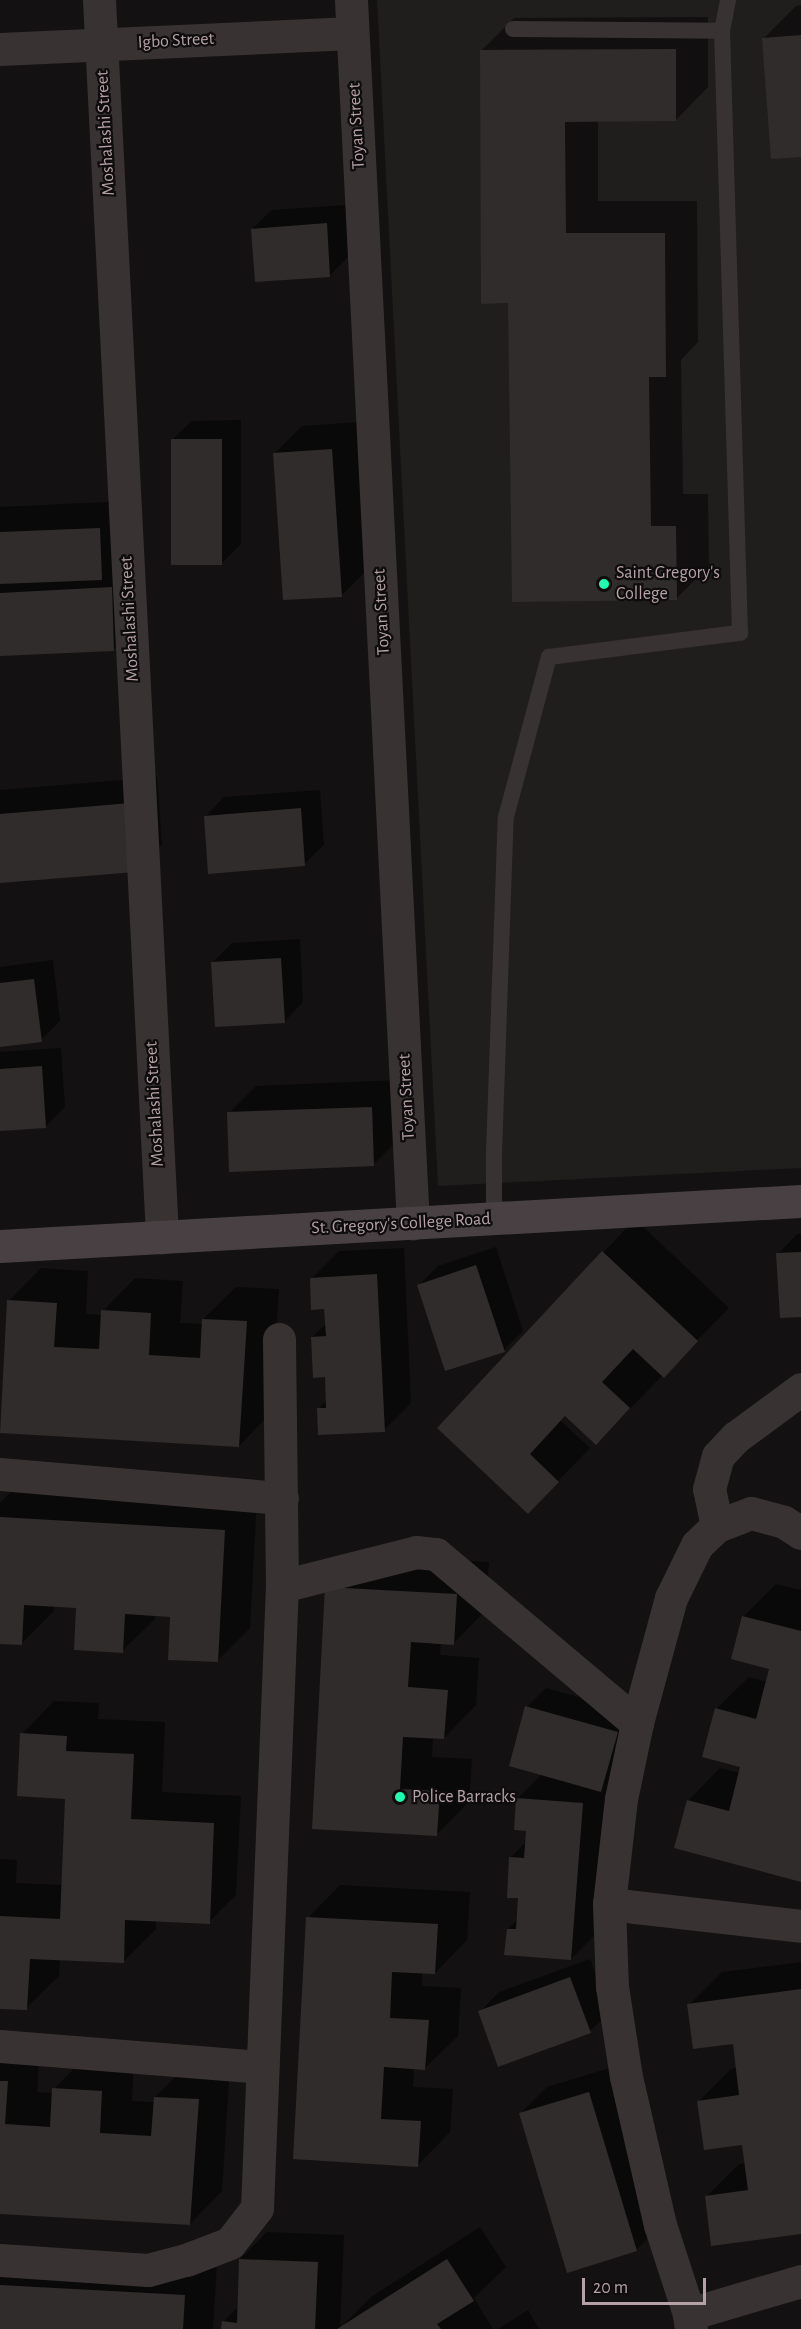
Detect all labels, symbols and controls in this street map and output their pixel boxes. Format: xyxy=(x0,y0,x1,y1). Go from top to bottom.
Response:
street label: Igbo Street xyxy=(137,28,215,54)
street label: Moshalashi Street xyxy=(92,70,120,196)
street label: Toyan Street xyxy=(344,82,370,170)
street label: Moshalashi Street xyxy=(116,556,144,682)
place label: Saint Gregory's College xyxy=(616,563,720,606)
street label: Toyan Street xyxy=(369,568,395,656)
marker: Saint Gregory's College xyxy=(597,577,611,591)
street label: Moshalashi Street xyxy=(141,1041,169,1167)
street label: Toyan Street xyxy=(394,1053,420,1141)
street label: St. Gregory's College Road xyxy=(311,1209,491,1239)
place label: Police Barracks xyxy=(412,1786,516,1808)
marker: Police Barracks xyxy=(393,1790,407,1804)
scale bar xyxy=(585,2266,710,2304)
text: 20 m xyxy=(593,2279,628,2297)

